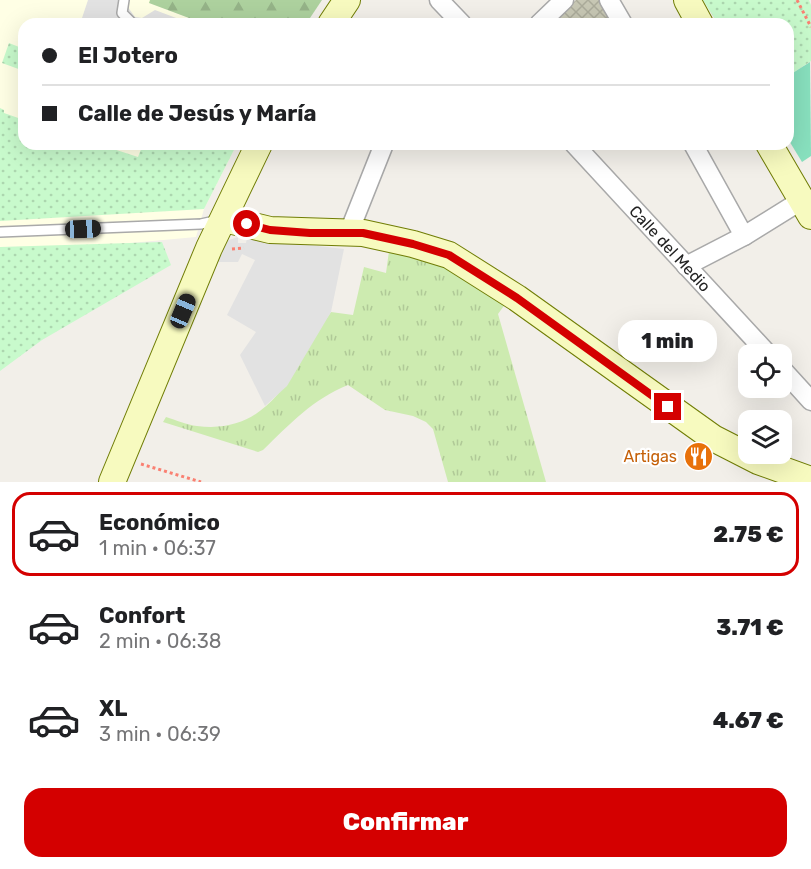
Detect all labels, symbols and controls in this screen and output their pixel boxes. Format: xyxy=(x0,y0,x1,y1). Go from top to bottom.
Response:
text: El Jotero xyxy=(78,42,178,69)
text: Calle de Jesús y María xyxy=(78,100,317,127)
street label: Calle del Medio xyxy=(626,201,715,295)
route start xyxy=(233,210,260,237)
car xyxy=(65,219,101,239)
car xyxy=(168,291,198,331)
callout: 1 min xyxy=(618,320,718,362)
text: 1 min xyxy=(641,329,694,353)
map controls xyxy=(738,344,792,464)
button: locate xyxy=(738,344,792,398)
route end xyxy=(654,393,681,420)
button: layers xyxy=(738,410,792,464)
restaurant icon: Artigas xyxy=(682,440,714,472)
place label: Artigas xyxy=(624,447,677,466)
icon: car xyxy=(27,507,81,561)
text: Económico xyxy=(99,509,220,536)
text: 2.75 € xyxy=(713,521,784,548)
text: 1 min · 06:37 xyxy=(99,536,216,560)
icon: car xyxy=(27,600,81,654)
text: Confort xyxy=(99,602,185,629)
text: 3.71 € xyxy=(716,614,784,641)
text: 2 min · 06:38 xyxy=(99,629,221,653)
icon: car xyxy=(27,693,81,747)
text: XL xyxy=(99,695,127,722)
text: 4.67 € xyxy=(713,707,784,734)
text: 3 min · 06:39 xyxy=(99,722,221,746)
button: Confirmar xyxy=(24,788,787,857)

